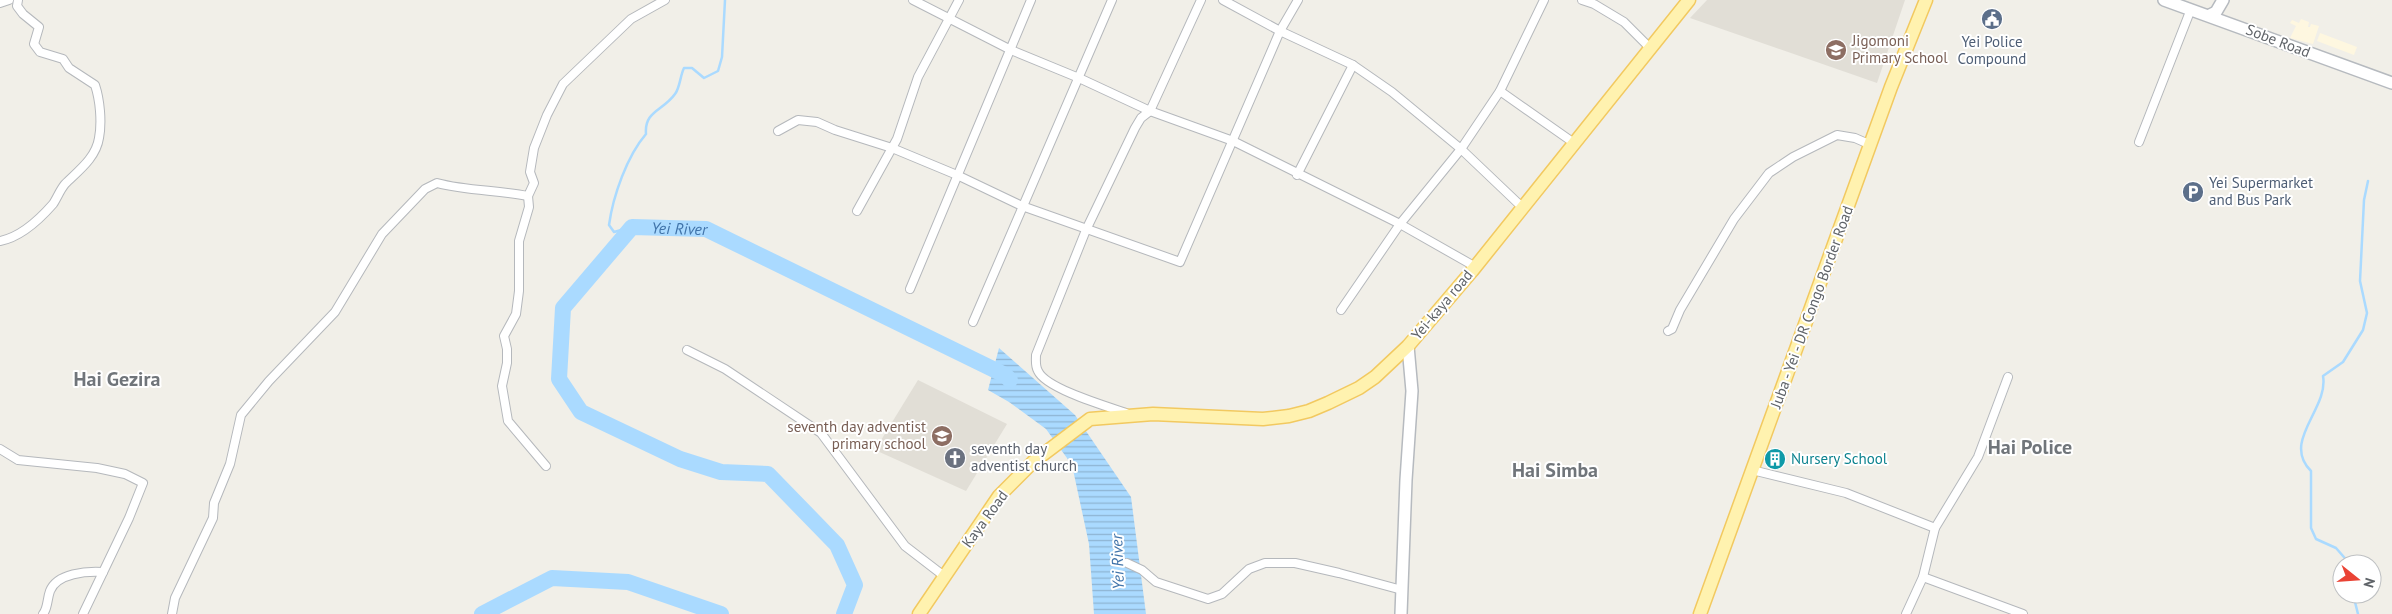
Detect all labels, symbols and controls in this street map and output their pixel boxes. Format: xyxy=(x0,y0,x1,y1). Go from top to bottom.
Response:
public building icon: Yei Police Compound xyxy=(1980,7,2004,31)
street label: Sobe Road xyxy=(2243,20,2313,61)
place label: Jigomoni Primary School xyxy=(1851,31,1948,67)
place label: Yei Police Compound xyxy=(1958,32,2026,68)
school or university icon: Jigomoni Primary School xyxy=(1824,38,1848,62)
place label: Yei Supermarket and Bus Park xyxy=(2209,173,2313,209)
parking icon: Yei Supermarket and Bus Park xyxy=(2181,180,2205,204)
street label: Juba - Yei - DR Congo Border Road xyxy=(1766,203,1857,412)
water label: Yei River xyxy=(651,218,709,239)
street label: Yei-kaya road xyxy=(1407,266,1476,344)
district label: Hai Gezira xyxy=(74,366,160,392)
place label: seventh day adventist primary school xyxy=(787,417,927,453)
school or university icon: seventh day adventist primary school xyxy=(930,424,954,448)
district label: Hai Police xyxy=(1988,434,2072,460)
place label: seventh day adventist church xyxy=(971,439,1077,475)
church icon: seventh day adventist church xyxy=(943,446,967,470)
building icon: Nursery School xyxy=(1763,447,1787,471)
place label: Nursery School xyxy=(1791,449,1888,468)
district label: Hai Simba xyxy=(1512,457,1598,483)
street label: Kaya Road xyxy=(957,486,1012,551)
water label: Yei River xyxy=(1106,532,1128,590)
north arrow xyxy=(2332,554,2382,604)
text: N xyxy=(2359,576,2379,590)

